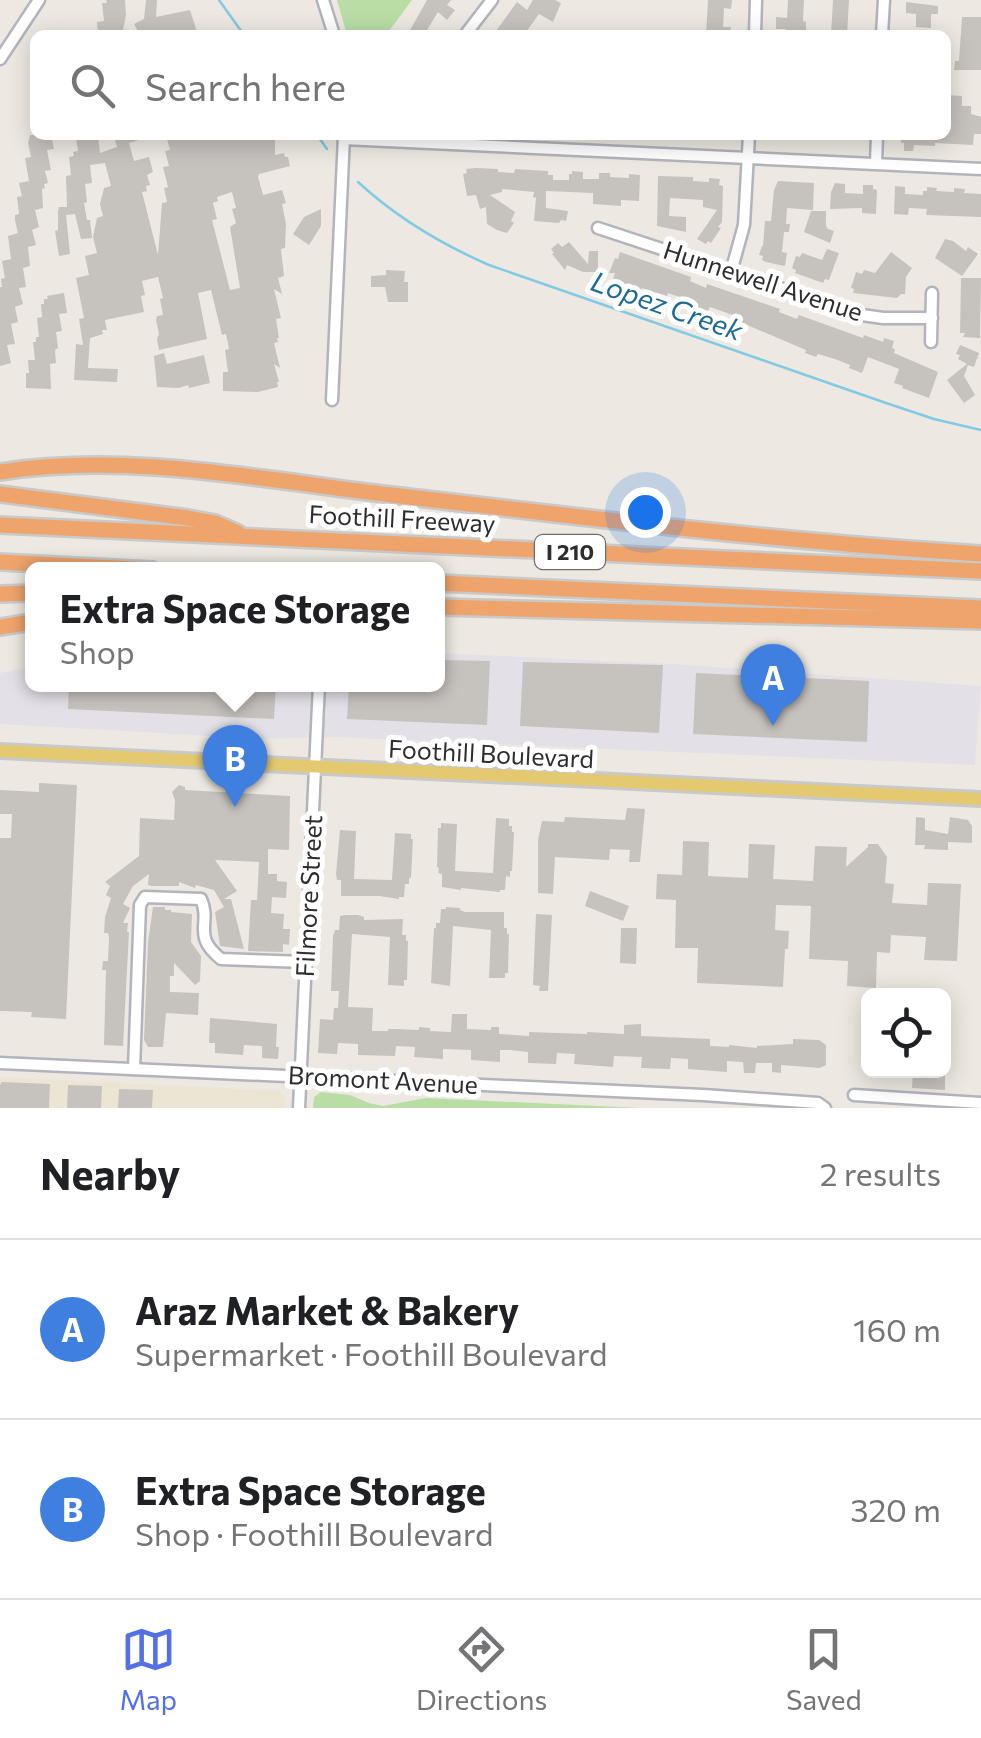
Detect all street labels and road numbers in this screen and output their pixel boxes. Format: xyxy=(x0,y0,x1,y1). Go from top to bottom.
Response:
street label: Hunnewell Avenue xyxy=(660,234,867,326)
street label: Foothill Freeway xyxy=(308,498,496,538)
road number: I 210 xyxy=(535,535,605,569)
street label: Foothill Boulevard xyxy=(387,733,595,773)
street label: Filmore Street xyxy=(289,814,327,978)
street label: Bromont Avenue xyxy=(287,1059,479,1099)

